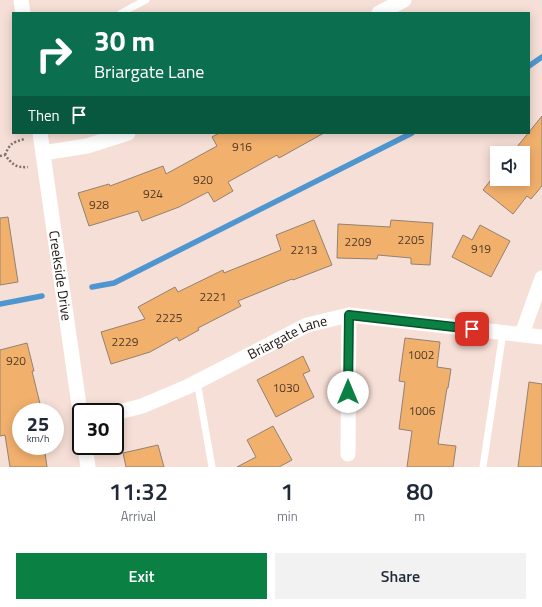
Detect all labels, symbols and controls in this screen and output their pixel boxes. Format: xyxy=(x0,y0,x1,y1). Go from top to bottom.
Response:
text: 30 m xyxy=(94,19,155,62)
icon: right xyxy=(28,28,80,80)
text: Briargate Lane xyxy=(94,58,204,85)
text: Then xyxy=(28,104,60,127)
icon: arrive xyxy=(68,104,90,126)
house number: 916 xyxy=(232,137,252,156)
map controls xyxy=(490,146,530,186)
button: sound xyxy=(490,146,530,186)
house number: 920 xyxy=(193,170,213,189)
house number: 924 xyxy=(143,184,163,203)
house number: 928 xyxy=(89,195,109,214)
street label: Creekside Drive xyxy=(44,229,78,322)
house number: 2205 xyxy=(398,230,425,249)
house number: 2209 xyxy=(345,232,372,251)
house number: 919 xyxy=(471,239,491,258)
house number: 2213 xyxy=(291,240,317,259)
house number: 2221 xyxy=(200,287,226,306)
house number: 2225 xyxy=(156,308,183,327)
street label: Briargate Lane xyxy=(243,310,329,364)
pin xyxy=(455,312,489,346)
icon: arrive xyxy=(461,318,483,340)
house number: 2229 xyxy=(112,332,139,351)
house number: 1002 xyxy=(408,345,434,364)
house number: 920 xyxy=(6,351,26,370)
position arrow xyxy=(327,371,369,413)
house number: 1030 xyxy=(273,378,300,397)
house number: 1006 xyxy=(409,401,436,420)
speed limit sign: 30 xyxy=(72,403,124,455)
text: 25 xyxy=(27,408,49,439)
text: km/h xyxy=(27,431,49,446)
text: 11:32 xyxy=(109,473,168,509)
text: 1 xyxy=(281,473,294,509)
text: 80 xyxy=(406,473,433,509)
text: Arrival xyxy=(121,506,156,526)
text: min xyxy=(277,506,298,526)
text: m xyxy=(414,506,425,526)
button: Exit xyxy=(16,553,267,599)
button: Share xyxy=(275,553,526,599)

